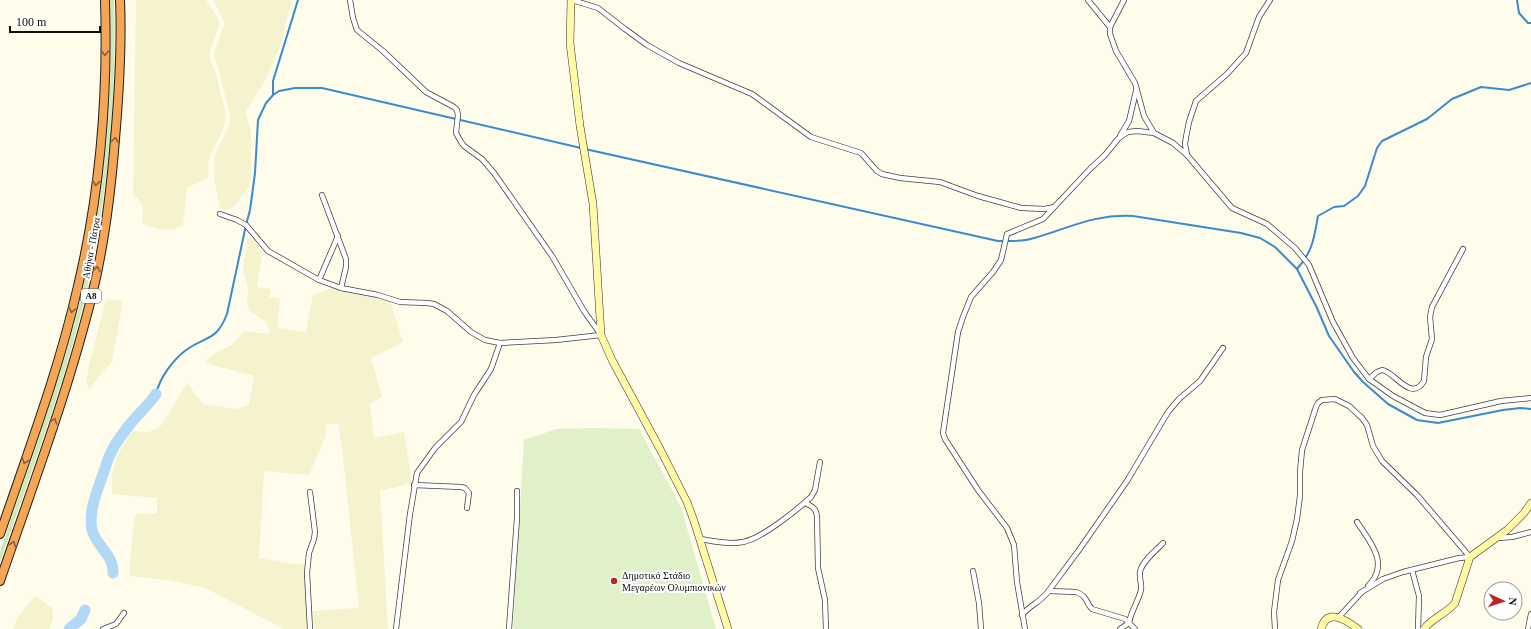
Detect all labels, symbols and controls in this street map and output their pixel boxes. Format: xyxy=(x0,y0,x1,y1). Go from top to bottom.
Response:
scale bar xyxy=(10,8,100,34)
text: 100 m xyxy=(16,15,47,29)
one-way arrow xyxy=(101,50,109,56)
one-way arrow xyxy=(111,137,120,143)
one-way arrow xyxy=(92,180,101,186)
street label: Αθήνα - Πάτρα xyxy=(80,216,102,280)
one-way arrow xyxy=(93,266,101,272)
road number: Α8 xyxy=(81,289,101,303)
one-way arrow xyxy=(68,307,77,314)
one-way arrow xyxy=(49,417,58,424)
one-way arrow xyxy=(21,457,29,464)
one-way arrow xyxy=(8,541,16,548)
place label: Δημοτικό Στάδιο Μεγαρέων Ολυμπιονικών xyxy=(622,570,726,593)
marker: Δημοτικό Στάδιο Μεγαρέων Ολυμπιονικών xyxy=(609,576,619,586)
north arrow xyxy=(1483,581,1523,621)
text: N xyxy=(1507,597,1519,606)

